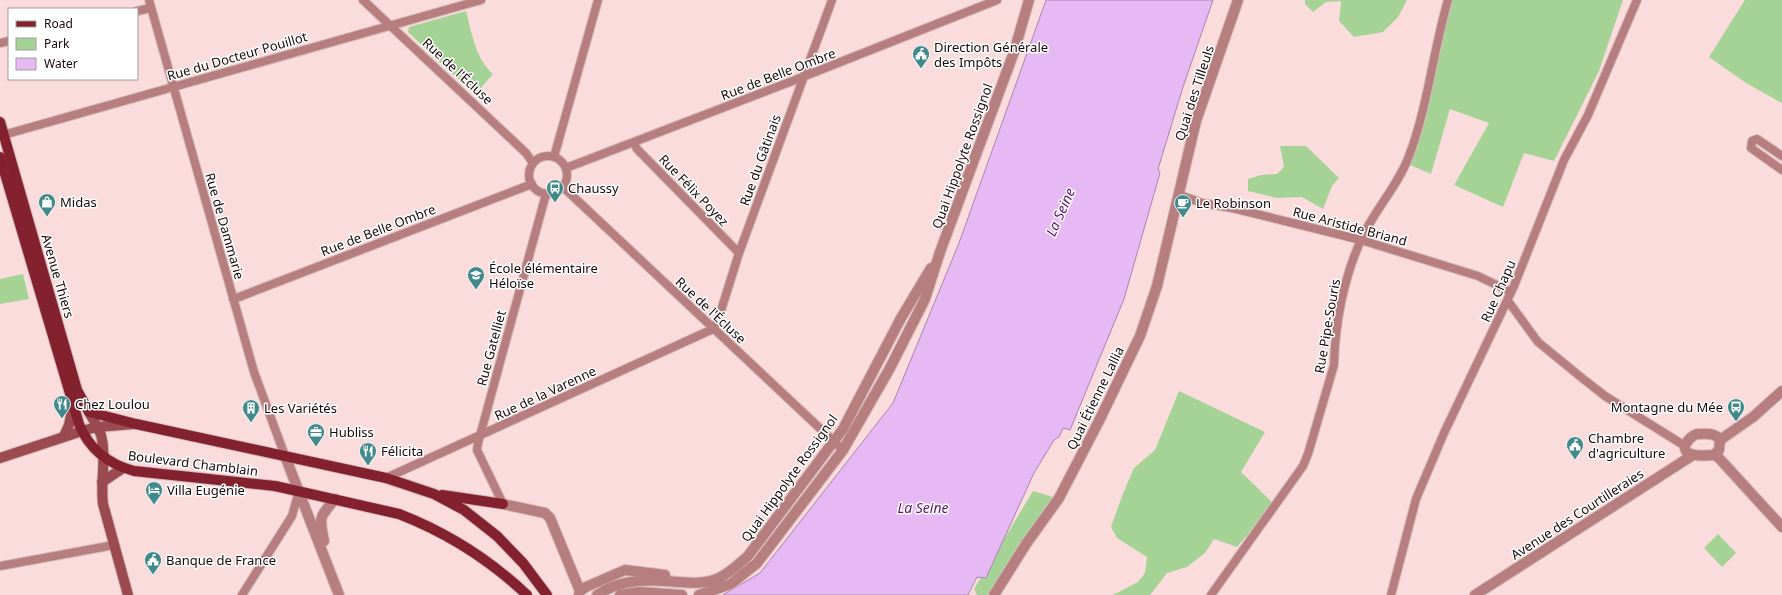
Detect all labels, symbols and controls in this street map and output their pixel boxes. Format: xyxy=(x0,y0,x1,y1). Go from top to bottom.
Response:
legend xyxy=(8,8,138,80)
text: Road xyxy=(44,15,73,32)
street label: Rue du Docteur Pouillot xyxy=(165,27,309,85)
street label: Rue de l'Écluse xyxy=(419,34,497,108)
text: Park xyxy=(44,35,70,52)
place label: Direction Générale des Impôts xyxy=(934,38,1048,71)
street label: Quai des Tilleuls xyxy=(1170,43,1218,143)
street label: Rue de Belle Ombre xyxy=(718,44,838,104)
public building icon: Direction Générale des Impôts xyxy=(911,44,931,69)
text: Water xyxy=(44,55,78,72)
street label: Quai Hippolyte Rossignol xyxy=(927,81,997,231)
street label: Rue du Gâtinais xyxy=(735,112,785,208)
street label: Rue Félix Poyez xyxy=(655,150,733,230)
street label: Rue de Dammarie xyxy=(201,171,249,281)
bus stop icon: Chaussy xyxy=(545,178,565,203)
place label: Chaussy xyxy=(568,179,619,197)
water label: La Seine xyxy=(1041,185,1079,239)
shop icon: Midas xyxy=(37,192,57,217)
place label: Midas xyxy=(60,193,97,211)
cafe icon: Le Robinson xyxy=(1173,193,1193,218)
place label: Le Robinson xyxy=(1196,194,1271,212)
street label: Rue de Belle Ombre xyxy=(318,200,438,260)
street label: Rue Aristide Briand xyxy=(1291,202,1409,250)
street label: Avenue Thiers xyxy=(37,232,79,320)
street label: Rue Chapu xyxy=(1476,257,1520,325)
place label: École élémentaire Héloïse xyxy=(489,259,598,292)
school or university icon: École élémentaire Héloïse xyxy=(466,265,486,290)
street label: Rue de l'Écluse xyxy=(672,273,750,347)
street label: Rue Pipe-Souris xyxy=(1310,277,1344,375)
street label: Rue Gatelliet xyxy=(472,308,510,388)
street label: Quai Étienne Lallia xyxy=(1062,343,1128,453)
street label: Rue de la Varenne xyxy=(491,362,599,424)
restaurant icon: Chez Loulou xyxy=(52,394,72,419)
place label: Chez Loulou xyxy=(75,395,150,413)
bus stop icon: Montagne du Mée xyxy=(1726,397,1746,422)
building icon: Les Variétés xyxy=(241,398,261,423)
place label: Montagne du Mée xyxy=(1611,398,1723,416)
place label: Les Variétés xyxy=(264,399,337,417)
street label: Quai Hippolyte Rossignol xyxy=(737,411,841,545)
office icon: Hubliss xyxy=(306,422,326,447)
place label: Hubliss xyxy=(329,423,374,441)
place label: Chambre d'agriculture xyxy=(1588,429,1665,462)
public building icon: Chambre d'agriculture xyxy=(1565,435,1585,460)
restaurant icon: Félicita xyxy=(358,441,378,466)
place label: Félicita xyxy=(381,442,423,460)
street label: Boulevard Chamblain xyxy=(127,446,259,480)
street label: Avenue des Courtilleraies xyxy=(1507,464,1647,564)
hotel icon: Villa Eugénie xyxy=(144,480,164,505)
place label: Villa Eugénie xyxy=(167,481,245,499)
water label: La Seine xyxy=(897,498,949,517)
public building icon: Banque de France xyxy=(143,550,163,575)
place label: Banque de France xyxy=(166,551,276,569)

